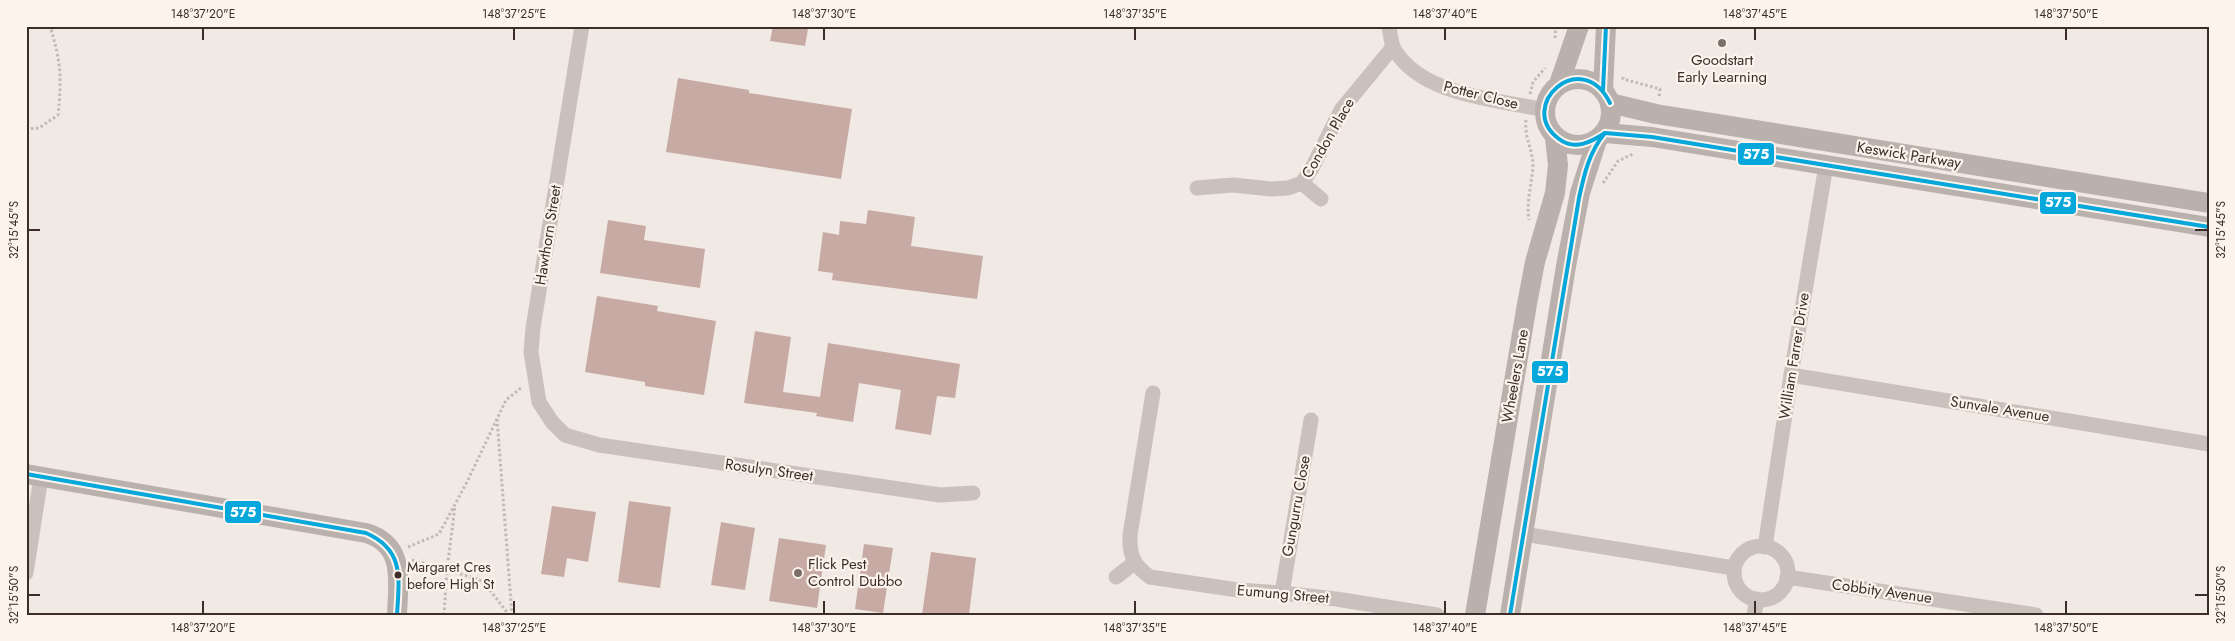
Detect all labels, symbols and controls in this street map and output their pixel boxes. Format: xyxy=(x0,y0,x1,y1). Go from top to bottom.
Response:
text: 148°37'20"E xyxy=(171,5,235,23)
text: 148°37'25"E xyxy=(482,5,546,23)
text: 148°37'30"E xyxy=(792,5,856,23)
text: 148°37'35"E xyxy=(1103,5,1167,23)
text: 148°37'40"E xyxy=(1413,5,1477,23)
text: 148°37'45"E xyxy=(1723,5,1787,23)
text: 148°37'50"E xyxy=(2034,5,2098,23)
marker: Goodstart Early Learning xyxy=(1716,37,1728,49)
place label: Goodstart Early Learning xyxy=(1677,49,1767,88)
street label: Potter Close xyxy=(1441,75,1521,115)
street label: Condon Place xyxy=(1296,94,1360,182)
street label: Keswick Parkway xyxy=(1855,136,1963,174)
line badge: 575 xyxy=(1737,142,1775,166)
text: 575 xyxy=(1743,144,1769,164)
street label: Hawthorn Street xyxy=(529,183,567,287)
line badge: 575 xyxy=(2039,191,2077,215)
text: 575 xyxy=(2045,192,2071,212)
text: 32°15'45"S xyxy=(5,200,23,259)
text: 32°15'45"S xyxy=(2212,200,2230,259)
street label: William Farrer Drive xyxy=(1773,291,1815,421)
street label: Wheelers Lane xyxy=(1496,327,1534,424)
line badge: 575 xyxy=(1531,360,1569,384)
text: 575 xyxy=(1537,361,1563,381)
street label: Sunvale Avenue xyxy=(1949,390,2051,428)
street label: Rosulyn Street xyxy=(724,453,815,487)
street label: Gungurru Close xyxy=(1276,454,1316,558)
line badge: 575 xyxy=(224,500,262,524)
text: 575 xyxy=(230,502,256,522)
place label: Flick Pest Control Dubbo xyxy=(808,553,902,592)
place label: Margaret Cres before High St xyxy=(407,557,495,594)
text: 32°15'50"S xyxy=(5,565,23,624)
text: 32°15'50"S xyxy=(2212,565,2230,624)
marker: Flick Pest Control Dubbo xyxy=(792,567,804,579)
marker: Margaret Cres before High St xyxy=(393,570,403,580)
street label: Cobbity Avenue xyxy=(1831,573,1934,609)
street label: Eumung Street xyxy=(1236,579,1330,609)
text: 148°37'20"E xyxy=(171,619,235,637)
text: 148°37'25"E xyxy=(482,619,546,637)
text: 148°37'30"E xyxy=(792,619,856,637)
text: 148°37'35"E xyxy=(1103,619,1167,637)
text: 148°37'40"E xyxy=(1413,619,1477,637)
text: 148°37'45"E xyxy=(1723,619,1787,637)
text: 148°37'50"E xyxy=(2034,619,2098,637)

